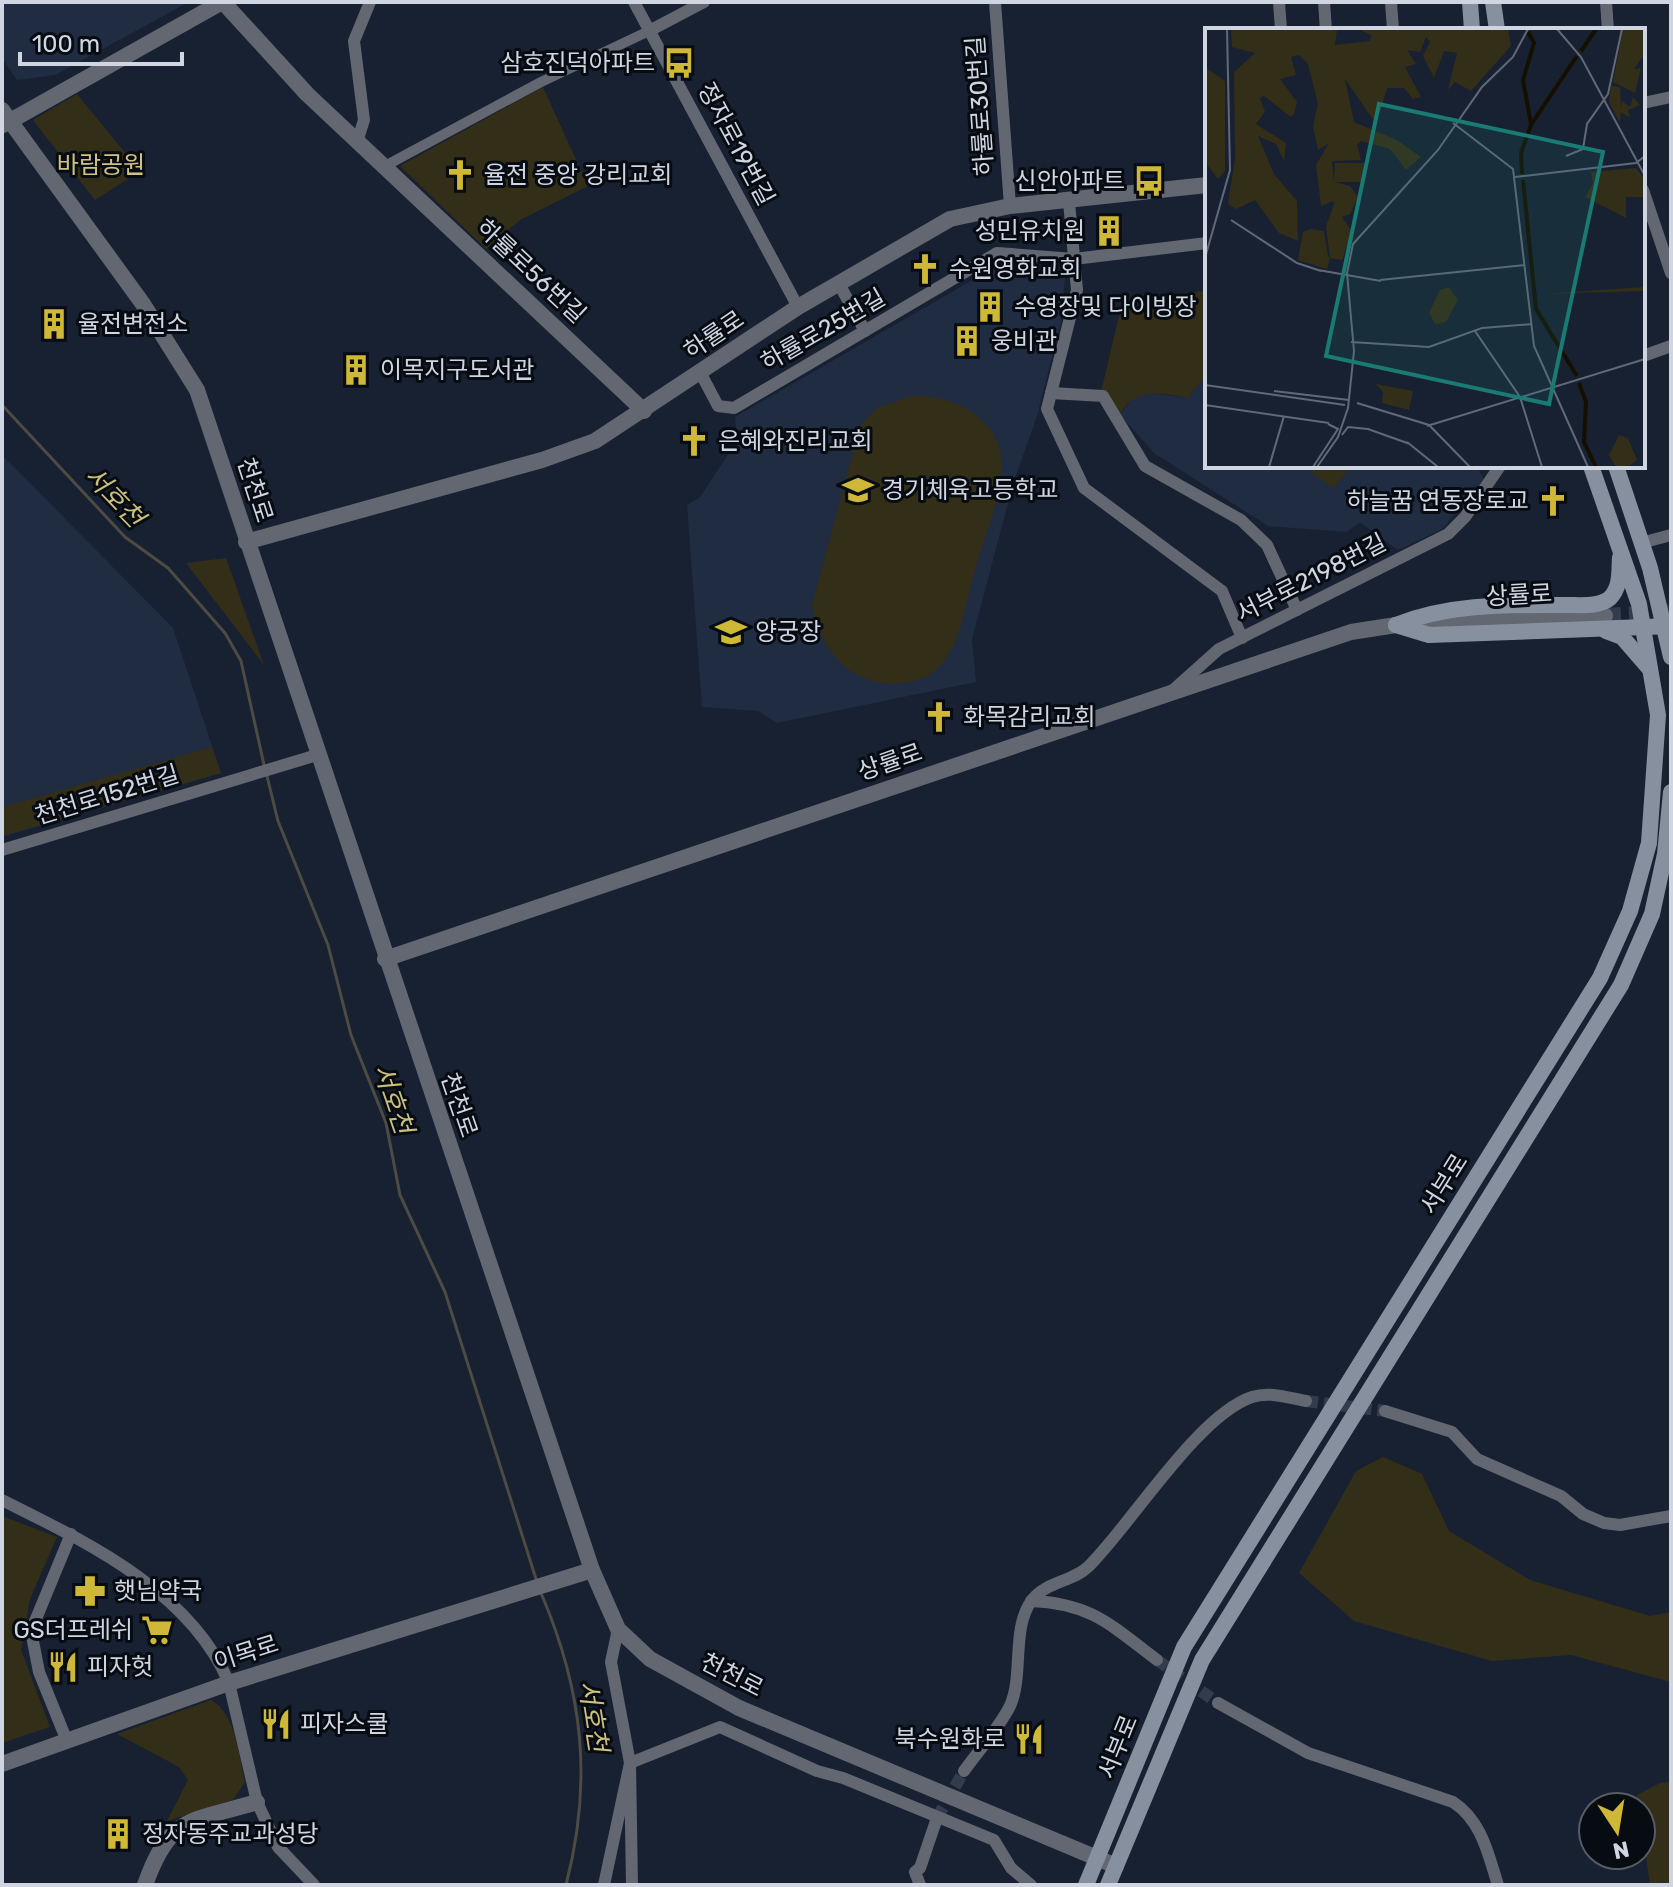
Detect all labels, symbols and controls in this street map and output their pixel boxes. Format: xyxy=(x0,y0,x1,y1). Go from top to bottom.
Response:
scale bar xyxy=(20,16,182,66)
inset map xyxy=(1205,28,1645,468)
text: 100 m xyxy=(32,30,100,58)
street label: 하률로30번길 xyxy=(961,35,999,177)
bus stop icon: 삼호진덕아파트 xyxy=(662,46,696,80)
place label: 삼호진덕아파트 xyxy=(500,49,655,77)
street label: 정자로19번길 xyxy=(692,78,780,210)
park label: 바람공원 xyxy=(57,151,145,179)
church icon: 율전 중앙 강리교회 xyxy=(443,158,477,192)
place label: 율전 중앙 강리교회 xyxy=(484,161,672,189)
bus stop icon: 신안아파트 xyxy=(1132,164,1166,198)
place label: 신안아파트 xyxy=(1015,167,1125,195)
street label: 하률로56번길 xyxy=(471,213,591,329)
building icon: 성민유치원 xyxy=(1092,214,1126,248)
place label: 성민유치원 xyxy=(975,217,1085,245)
church icon: 수원영화교회 xyxy=(908,252,942,286)
place label: 수원영화교회 xyxy=(949,255,1081,283)
street label: 하률로25번길 xyxy=(756,283,890,377)
building icon: 수영장및 다이빙장 xyxy=(973,290,1007,324)
place label: 수영장및 다이빙장 xyxy=(1014,293,1197,321)
street label: 하률로 xyxy=(679,305,749,365)
building icon: 율전변전소 xyxy=(37,307,71,341)
place label: 율전변전소 xyxy=(78,310,188,338)
building icon: 웅비관 xyxy=(950,324,984,358)
place label: 웅비관 xyxy=(991,327,1057,355)
building icon: 이목지구도서관 xyxy=(339,353,373,387)
place label: 이목지구도서관 xyxy=(380,356,535,384)
church icon: 은혜와진리교회 xyxy=(677,424,711,458)
place label: 은혜와진리교회 xyxy=(718,427,873,455)
street label: 천천로 xyxy=(231,454,279,526)
water label: 서호천 xyxy=(78,460,152,536)
school or university icon: 경기체육고등학교 xyxy=(841,473,875,507)
place label: 경기체육고등학교 xyxy=(882,476,1059,504)
church icon: 하늘꿈 연동장로교 xyxy=(1536,484,1570,518)
place label: 하늘꿈 연동장로교 xyxy=(1346,487,1529,515)
street label: 서부로2198번길 xyxy=(1231,528,1391,628)
street label: 상률로 xyxy=(1485,579,1553,611)
school or university icon: 양궁장 xyxy=(714,615,748,649)
place label: 양궁장 xyxy=(755,618,821,646)
church icon: 화목감리교회 xyxy=(922,700,956,734)
place label: 화목감리교회 xyxy=(963,703,1095,731)
street label: 상률로 xyxy=(854,738,926,786)
street label: 천천로152번길 xyxy=(32,760,182,830)
water label: 서호천 xyxy=(367,1060,420,1141)
street label: 천천로 xyxy=(435,1069,483,1141)
street label: 서부로 xyxy=(1415,1148,1473,1220)
pharmacy icon: 햇님약국 xyxy=(73,1574,107,1608)
place label: 햇님약국 xyxy=(114,1577,202,1605)
supermarket icon: GS더프레쉬 xyxy=(140,1613,174,1647)
place label: GS더프레쉬 xyxy=(13,1616,133,1644)
street label: 이목로 xyxy=(210,1629,282,1677)
street label: 천천로 xyxy=(696,1647,768,1703)
restaurant icon: 피자헛 xyxy=(46,1650,80,1684)
place label: 피자헛 xyxy=(87,1653,153,1681)
water label: 서호천 xyxy=(572,1678,614,1757)
restaurant icon: 피자스쿨 xyxy=(259,1707,293,1741)
place label: 피자스쿨 xyxy=(300,1710,388,1738)
street label: 서부로 xyxy=(1093,1711,1143,1783)
restaurant icon: 북수원화로 xyxy=(1012,1722,1046,1756)
place label: 북수원화로 xyxy=(895,1725,1005,1753)
north arrow xyxy=(1577,1791,1657,1871)
building icon: 정자동주교과성당 xyxy=(101,1817,135,1851)
place label: 정자동주교과성당 xyxy=(142,1820,319,1848)
text: N xyxy=(1611,1835,1632,1865)

